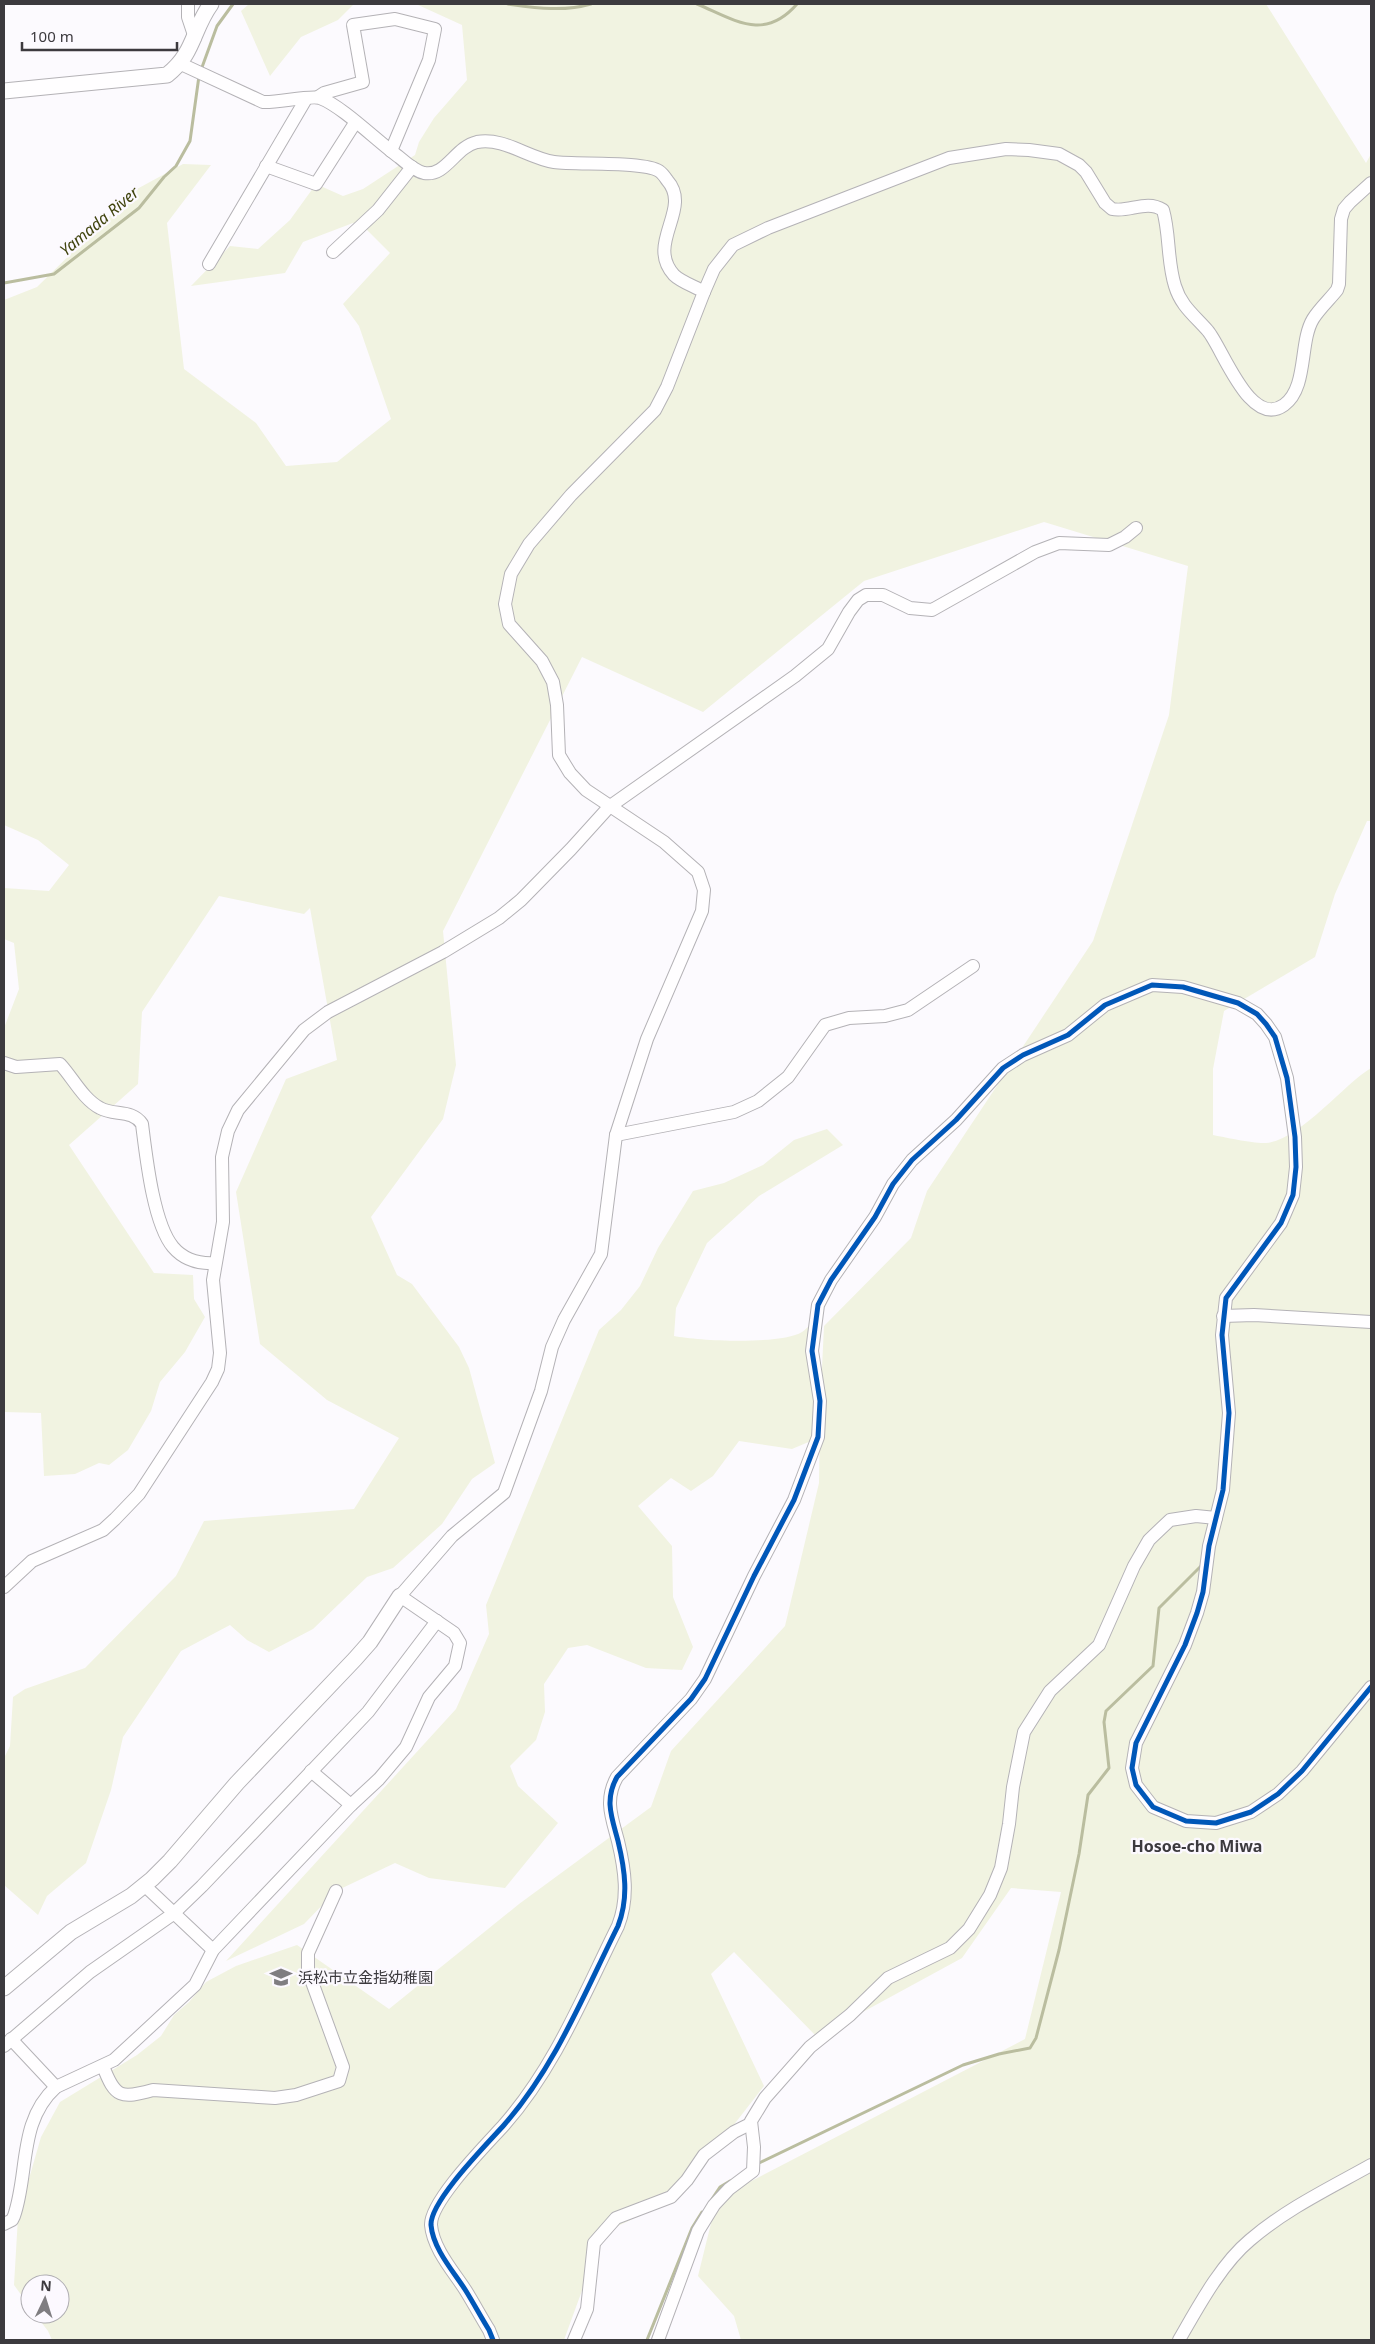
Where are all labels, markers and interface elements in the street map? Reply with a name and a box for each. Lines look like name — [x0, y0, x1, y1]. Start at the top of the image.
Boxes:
scale bar — [22, 20, 178, 52]
text: 100 m — [30, 26, 74, 46]
water label: Yamada River — [55, 181, 144, 261]
district label: Hosoe-cho Miwa — [1132, 1835, 1262, 1857]
school or university icon: 浜松市立金指幼稚園 — [268, 1964, 294, 1990]
place label: 浜松市立金指幼稚園 — [298, 1967, 433, 1987]
north arrow — [20, 2274, 70, 2324]
text: N — [40, 2276, 52, 2295]

